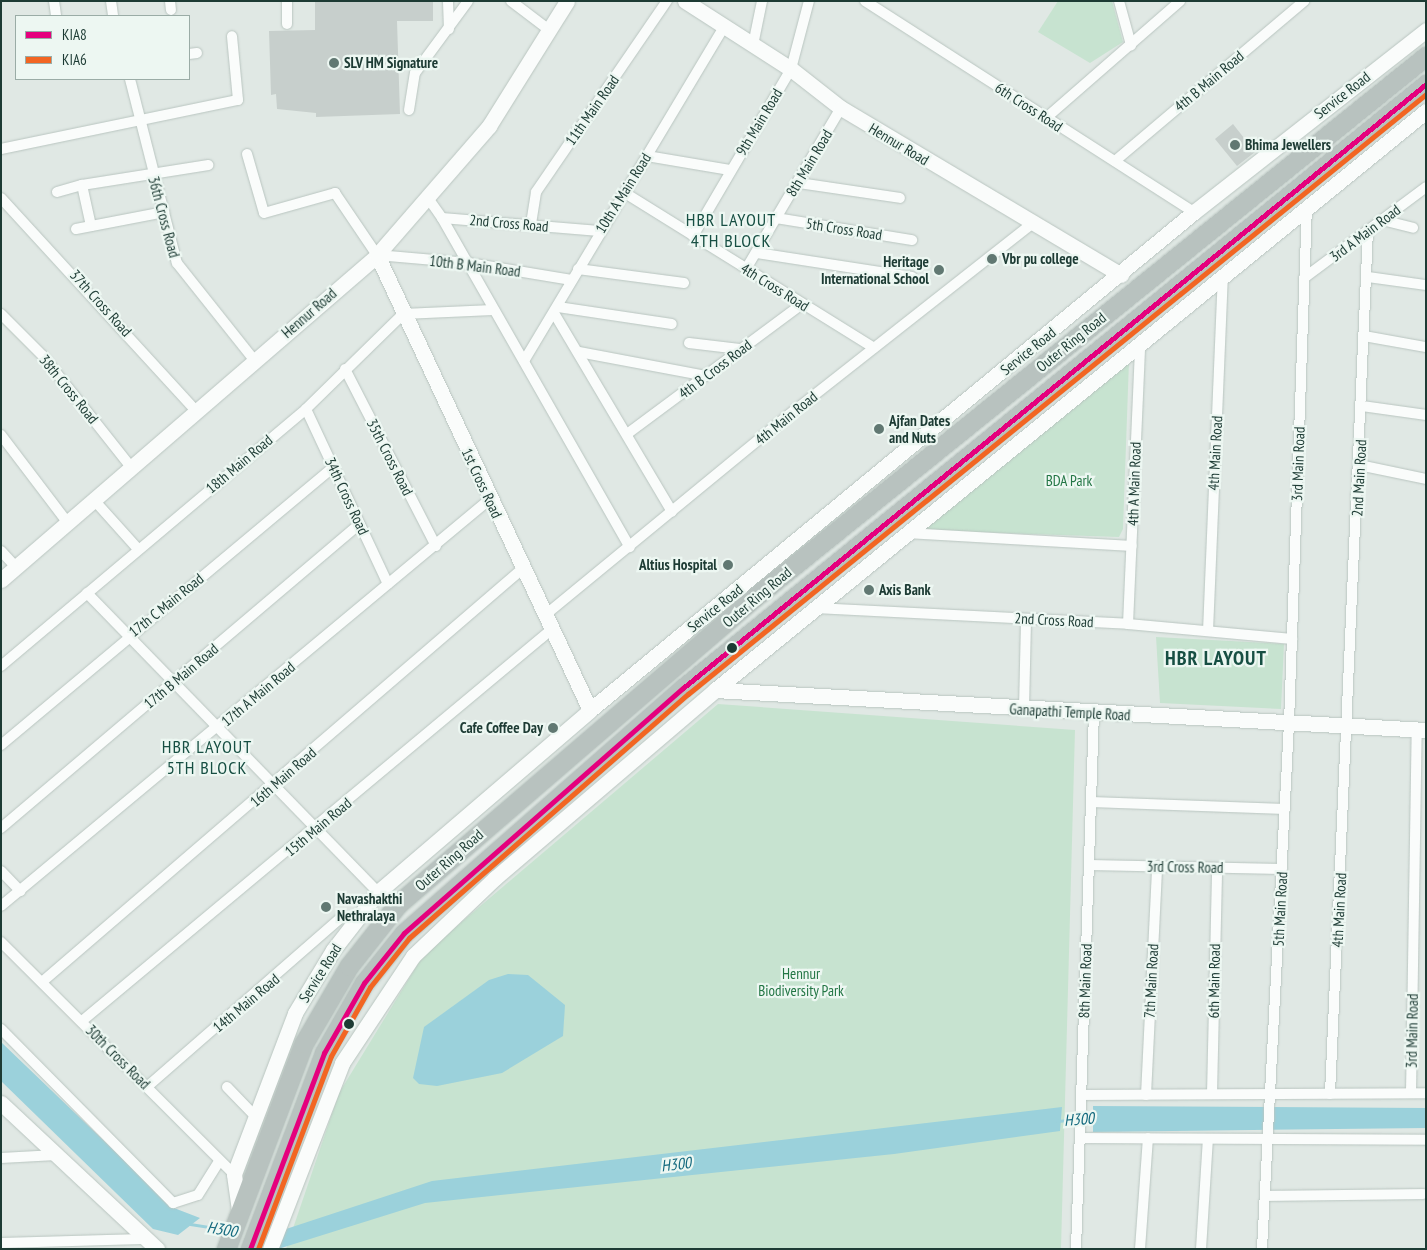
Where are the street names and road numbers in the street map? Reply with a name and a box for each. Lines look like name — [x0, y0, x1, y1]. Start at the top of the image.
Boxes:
street label: 4th B Main Road — [1171, 47, 1247, 115]
street label: Service Road — [1311, 68, 1373, 122]
street label: 11th Main Road — [561, 71, 623, 149]
street label: 6th Cross Road — [992, 79, 1066, 135]
street label: 9th Main Road — [732, 85, 786, 159]
street label: Hennur Road — [866, 119, 932, 169]
street label: 8th Main Road — [782, 126, 836, 200]
street label: 10th A Main Road — [591, 149, 655, 237]
street label: 36th Cross Road — [144, 174, 184, 260]
street label: 3rd A Main Road — [1326, 200, 1404, 266]
street label: 2nd Cross Road — [469, 211, 549, 235]
street label: 5th Cross Road — [805, 214, 883, 244]
street label: 10th B Main Road — [428, 251, 522, 281]
street label: 4th Cross Road — [738, 259, 812, 315]
street label: 37th Cross Road — [66, 266, 136, 340]
street label: Hennur Road — [278, 284, 340, 342]
street label: Outer Ring Road — [1032, 308, 1110, 376]
street label: Service Road — [997, 323, 1059, 379]
street label: 4th B Cross Road — [675, 336, 755, 402]
street label: 38th Cross Road — [36, 351, 102, 427]
street label: 4th Main Road — [751, 387, 821, 449]
street label: 4th Main Road — [1204, 415, 1226, 491]
street label: 35th Cross Road — [363, 416, 417, 498]
street label: 3rd Main Road — [1288, 426, 1308, 502]
street label: 18th Main Road — [202, 431, 276, 497]
street label: 2nd Main Road — [1348, 439, 1370, 517]
street label: 4th A Main Road — [1124, 441, 1144, 527]
street label: 1st Cross Road — [458, 445, 506, 521]
street label: 34th Cross Road — [321, 454, 373, 538]
street label: Outer Ring Road — [719, 563, 795, 631]
street label: 17th C Main Road — [125, 569, 207, 641]
street label: Service Road — [684, 580, 746, 636]
street label: 2nd Cross Road — [1014, 609, 1094, 631]
street label: 17th B Main Road — [140, 640, 222, 712]
street label: 17th A Main Road — [217, 658, 299, 730]
street label: Ganapathi Temple Road — [1009, 700, 1131, 724]
street label: 16th Main Road — [246, 743, 320, 811]
street label: 15th Main Road — [281, 794, 355, 860]
street label: Outer Ring Road — [411, 825, 487, 895]
street label: 3rd Cross Road — [1146, 857, 1224, 877]
street label: 5th Main Road — [1269, 871, 1291, 947]
street label: 4th Main Road — [1328, 872, 1350, 948]
street label: Service Road — [295, 940, 345, 1006]
street label: 8th Main Road — [1075, 943, 1095, 1019]
street label: 7th Main Road — [1140, 943, 1162, 1019]
street label: 6th Main Road — [1204, 943, 1224, 1019]
street label: 14th Main Road — [209, 970, 283, 1036]
street label: 3rd Main Road — [1402, 993, 1422, 1069]
street label: 30th Cross Road — [82, 1021, 154, 1093]

